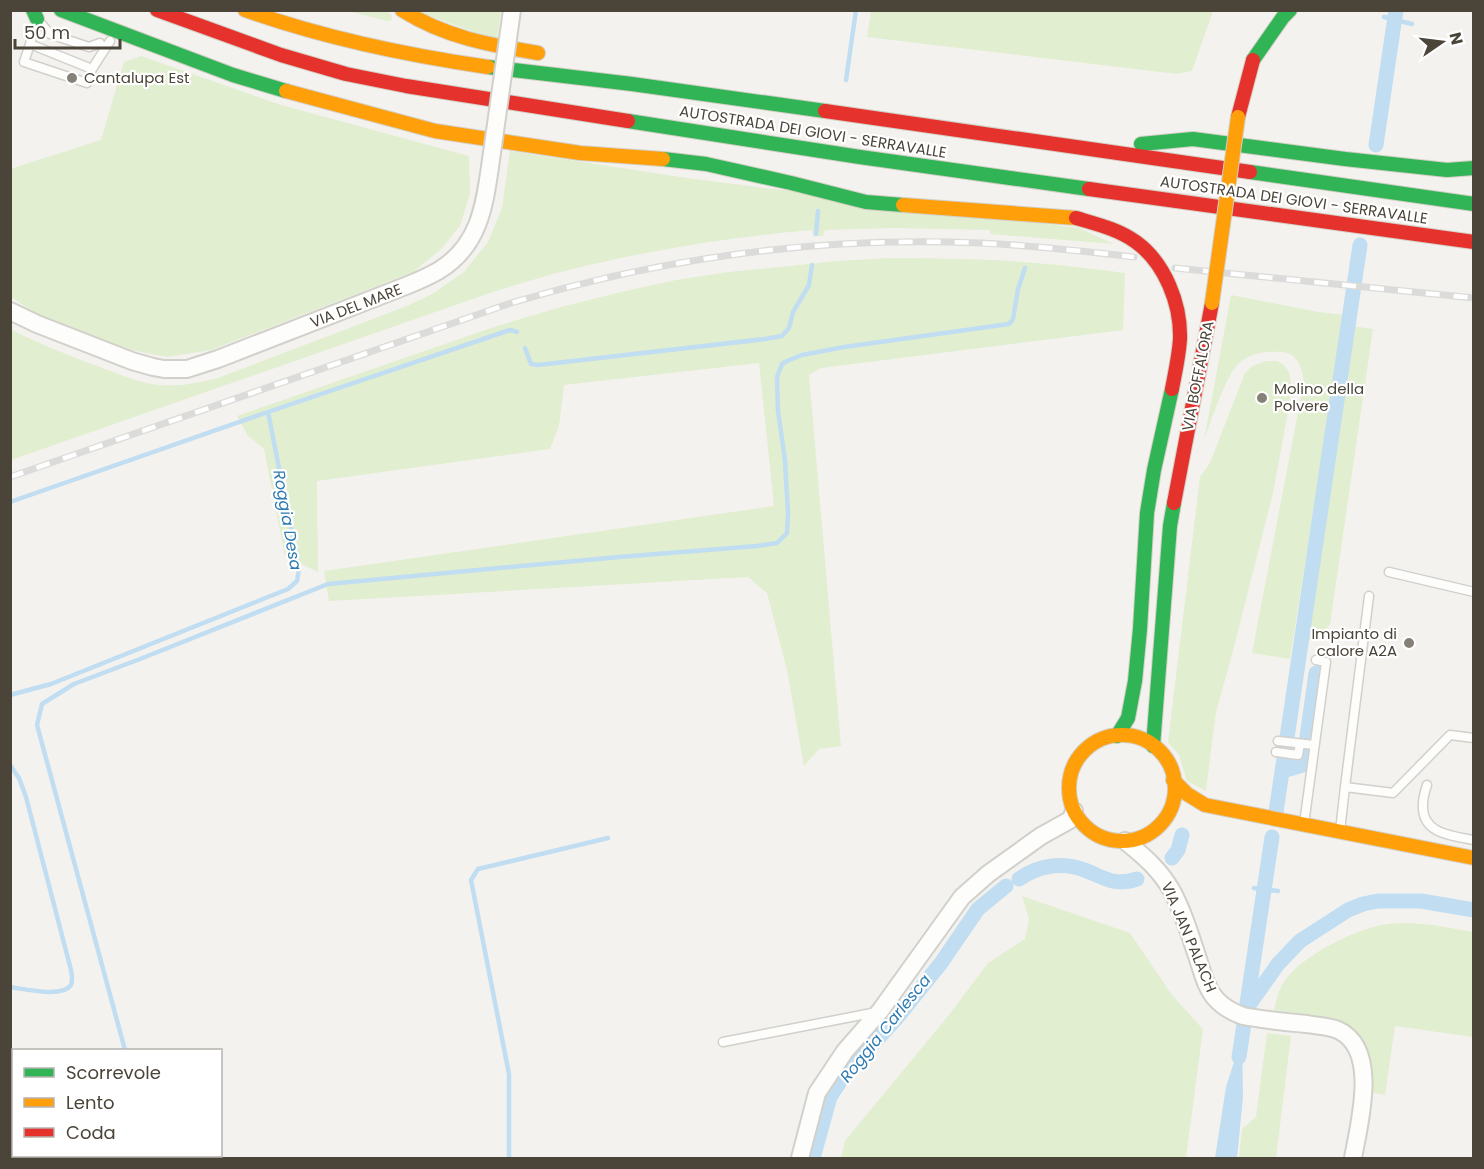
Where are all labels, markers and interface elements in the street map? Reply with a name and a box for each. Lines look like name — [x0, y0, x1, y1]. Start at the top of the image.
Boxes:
scale bar — [15, 12, 120, 50]
north arrow — [1412, 12, 1472, 72]
text: 50 m — [24, 20, 70, 45]
text: N — [1443, 30, 1469, 47]
place label: Cantalupa Est — [84, 67, 189, 88]
marker: Cantalupa Est — [65, 71, 79, 85]
street label: AUTOSTRADA DEI GIOVI - SERRAVALLE — [678, 100, 948, 163]
street label: AUTOSTRADA DEI GIOVI - SERRAVALLE — [1159, 170, 1429, 229]
street label: VIA DEL MARE — [307, 278, 405, 333]
street label: VIA BOFFALORA — [1177, 319, 1218, 433]
place label: Molino della Polvere — [1274, 378, 1364, 416]
marker: Molino della Polvere — [1255, 391, 1269, 405]
water label: Roggia Desa — [267, 468, 308, 572]
place label: Impianto di calore A2A — [1311, 623, 1397, 661]
marker: Impianto di calore A2A — [1402, 636, 1416, 650]
street label: VIA JAN PALACH — [1157, 878, 1222, 995]
water label: Roggia Carlesca — [835, 969, 936, 1087]
legend — [12, 1049, 222, 1157]
text: Scorrevole — [66, 1060, 161, 1085]
text: Lento — [66, 1090, 115, 1115]
text: Coda — [66, 1120, 116, 1145]

